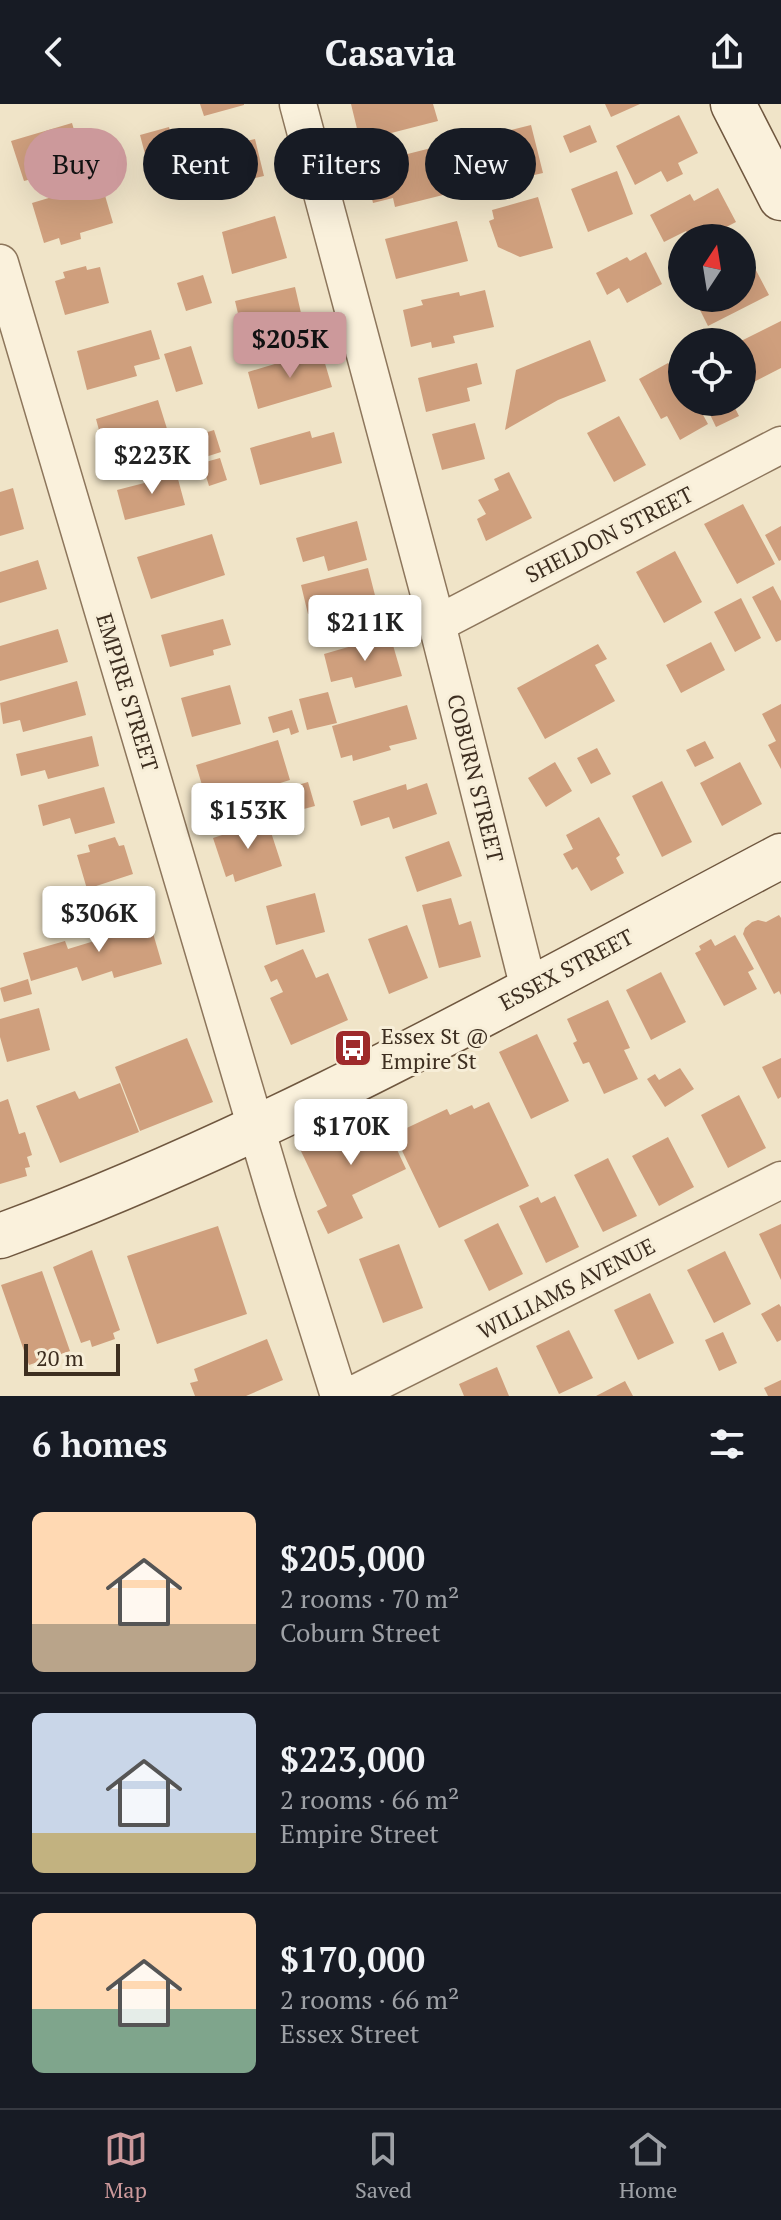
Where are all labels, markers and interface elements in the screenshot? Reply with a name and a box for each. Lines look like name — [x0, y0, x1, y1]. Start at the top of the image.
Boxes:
text: Casavia — [325, 29, 456, 76]
icon: back — [32, 30, 76, 74]
icon: share — [705, 30, 749, 74]
chip: Buy — [24, 128, 127, 200]
chip: Rent — [143, 128, 258, 200]
chip: Filters — [274, 128, 409, 200]
chip: New — [425, 128, 536, 200]
north arrow — [668, 224, 756, 312]
map controls — [668, 224, 756, 416]
pin: $205K — [234, 312, 346, 380]
text: $205K — [251, 321, 329, 355]
button: locate — [668, 328, 756, 416]
pin: $223K — [96, 428, 208, 496]
text: $223K — [113, 437, 191, 471]
street label: SHELDON STREET — [520, 479, 698, 589]
pin: $211K — [309, 595, 421, 663]
text: $211K — [326, 604, 404, 638]
street label: EMPIRE STREET — [90, 610, 166, 775]
street label: COBURN STREET — [441, 691, 511, 865]
pin: $153K — [192, 783, 304, 851]
text: $153K — [209, 792, 287, 826]
pin: $306K — [43, 886, 155, 954]
text: $306K — [60, 895, 138, 929]
street label: ESSEX STREET — [494, 921, 638, 1017]
place label: Essex St @ Empire St — [381, 1021, 489, 1075]
bus stop icon: Essex St @ Empire St — [332, 1027, 374, 1069]
pin: $170K — [295, 1099, 407, 1167]
text: $170K — [312, 1108, 390, 1142]
street label: WILLIAMS AVENUE — [472, 1231, 660, 1345]
scale bar — [24, 1340, 120, 1376]
text: 20 m — [36, 1343, 84, 1372]
text: 6 homes — [32, 1422, 167, 1467]
icon: filters — [705, 1422, 749, 1466]
text: $205,000 — [280, 1536, 425, 1581]
icon: home — [96, 1544, 192, 1640]
text: 2 rooms · 70 m² — [280, 1581, 459, 1615]
text: Coburn Street — [280, 1615, 441, 1649]
text: $223,000 — [280, 1737, 425, 1782]
icon: home — [96, 1745, 192, 1841]
text: 2 rooms · 66 m² — [280, 1782, 459, 1816]
text: Empire Street — [280, 1816, 439, 1850]
text: $170,000 — [280, 1937, 425, 1982]
icon: home — [96, 1945, 192, 2041]
text: 2 rooms · 66 m² — [280, 1982, 459, 2016]
text: Essex Street — [280, 2016, 419, 2050]
tab: Map — [104, 2127, 148, 2204]
tab: Saved — [355, 2127, 412, 2204]
tab: Home — [619, 2127, 677, 2204]

